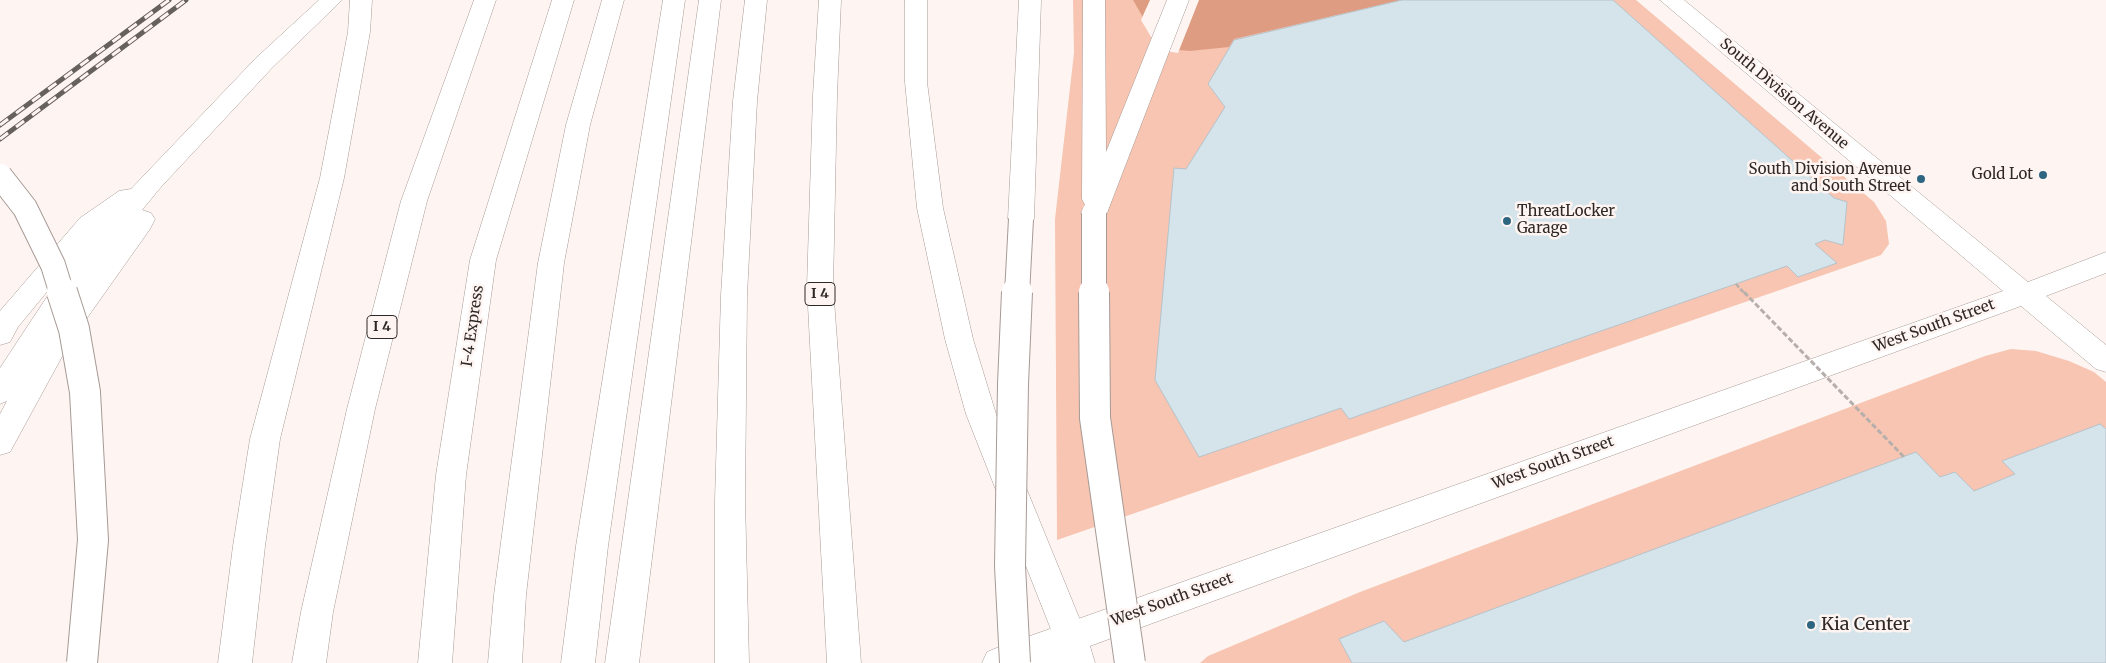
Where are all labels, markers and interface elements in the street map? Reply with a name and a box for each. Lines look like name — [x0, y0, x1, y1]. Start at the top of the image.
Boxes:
street label: South Division Avenue — [1716, 35, 1852, 153]
place label: South Division Avenue and South Street — [1749, 161, 1911, 196]
place label: Gold Lot — [1972, 166, 2033, 184]
marker: Gold Lot — [2037, 169, 2049, 181]
marker: South Division Avenue and South Street — [1915, 173, 1927, 185]
place label: ThreatLocker Garage — [1517, 203, 1615, 238]
marker: ThreatLocker Garage — [1501, 215, 1513, 227]
road number: I 4 — [805, 282, 835, 306]
street label: I-4 Express — [458, 284, 488, 368]
street label: West South Street — [1871, 296, 1997, 356]
road number: I 4 — [367, 316, 397, 338]
street label: West South Street — [1490, 433, 1616, 493]
street label: West South Street — [1109, 570, 1235, 630]
place label: Kia Center — [1821, 614, 1910, 636]
marker: Kia Center — [1805, 619, 1817, 631]

